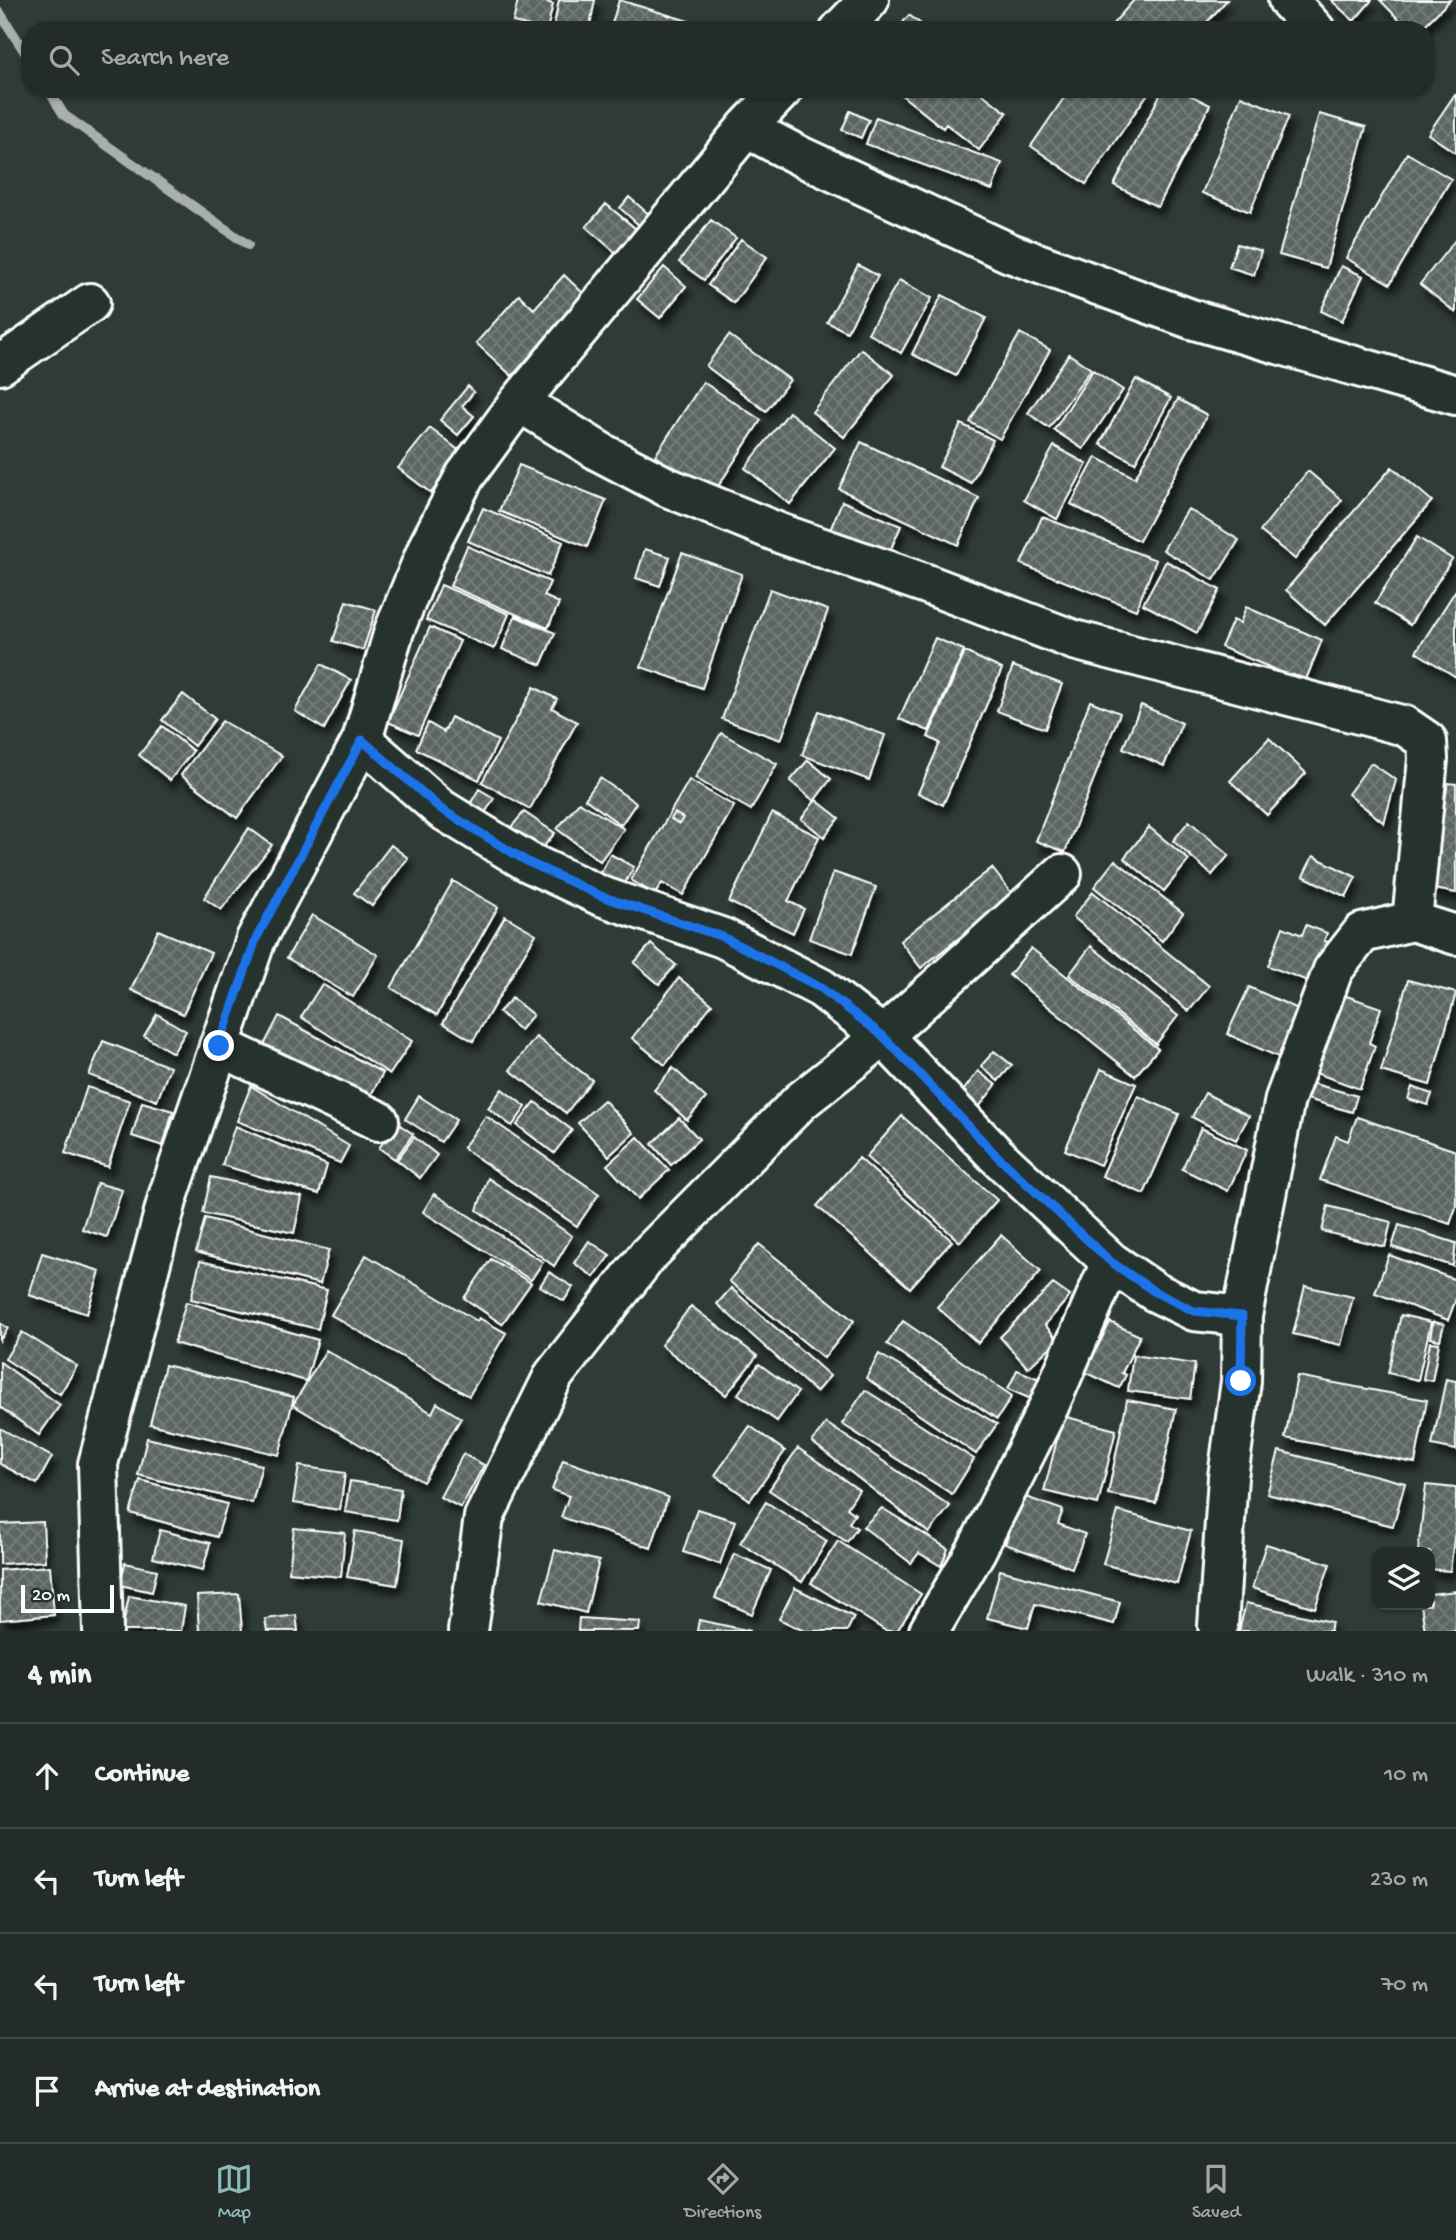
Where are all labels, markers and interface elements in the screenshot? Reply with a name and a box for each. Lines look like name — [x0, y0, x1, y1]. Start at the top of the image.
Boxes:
search box — [21, 21, 1435, 98]
icon: search — [45, 41, 83, 79]
text: Search here — [101, 44, 229, 75]
route end — [203, 1030, 234, 1061]
route start — [1225, 1365, 1256, 1396]
map controls — [1372, 1547, 1435, 1610]
button: layers — [1372, 1547, 1435, 1610]
scale bar — [21, 1582, 114, 1614]
text: 20 m — [32, 1585, 70, 1608]
text: 4 min — [28, 1659, 91, 1694]
text: Walk · 310 m — [1306, 1663, 1428, 1690]
icon: ahead — [28, 1757, 66, 1795]
text: Continue — [95, 1760, 189, 1791]
text: 10 m — [1384, 1762, 1428, 1789]
icon: left — [28, 1862, 66, 1900]
text: Turn left — [95, 1865, 183, 1896]
text: 230 m — [1370, 1867, 1428, 1894]
icon: left — [28, 1967, 66, 2005]
text: Turn left — [95, 1970, 183, 2001]
text: 70 m — [1381, 1972, 1428, 1999]
icon: arrive — [28, 2072, 66, 2110]
text: Arrive at destination — [95, 2075, 320, 2106]
tab: Map — [215, 2160, 253, 2225]
tab: Directions — [684, 2160, 761, 2225]
tab: Saved — [1192, 2160, 1241, 2225]

